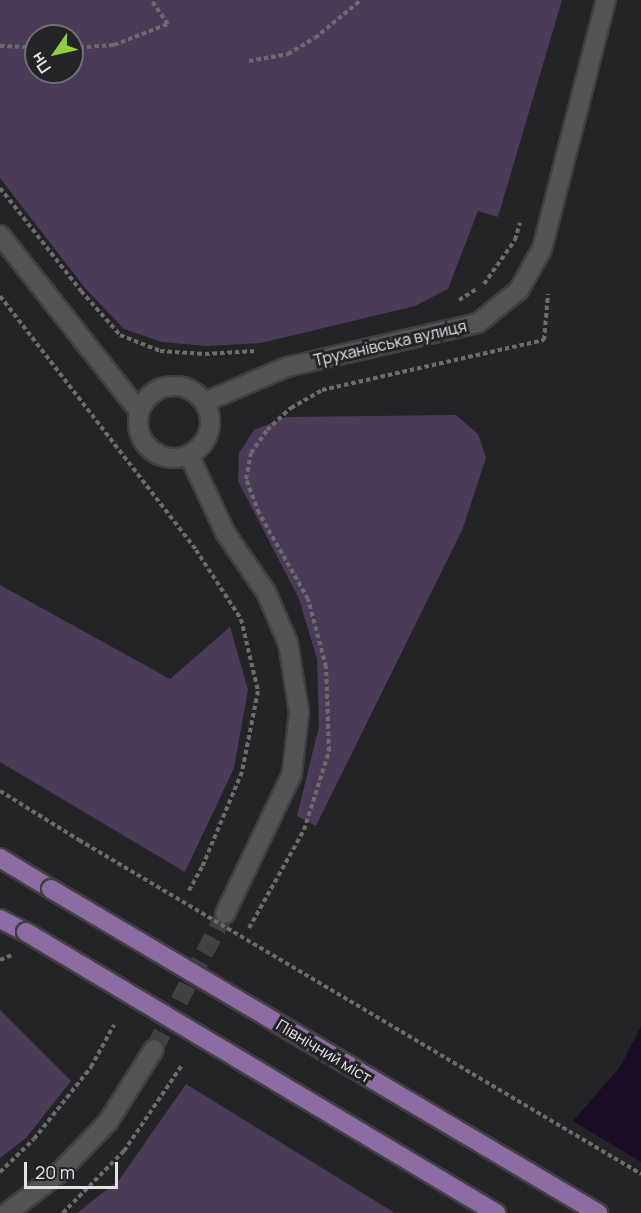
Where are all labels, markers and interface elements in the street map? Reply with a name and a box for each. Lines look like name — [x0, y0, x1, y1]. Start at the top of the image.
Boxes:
north arrow — [24, 24, 84, 84]
text: Пн — [26, 48, 56, 78]
street label: Труханівська вулиця — [312, 316, 468, 370]
street label: Північний міст — [273, 1015, 375, 1087]
scale bar — [27, 1150, 122, 1188]
text: 20 m — [35, 1160, 75, 1184]

